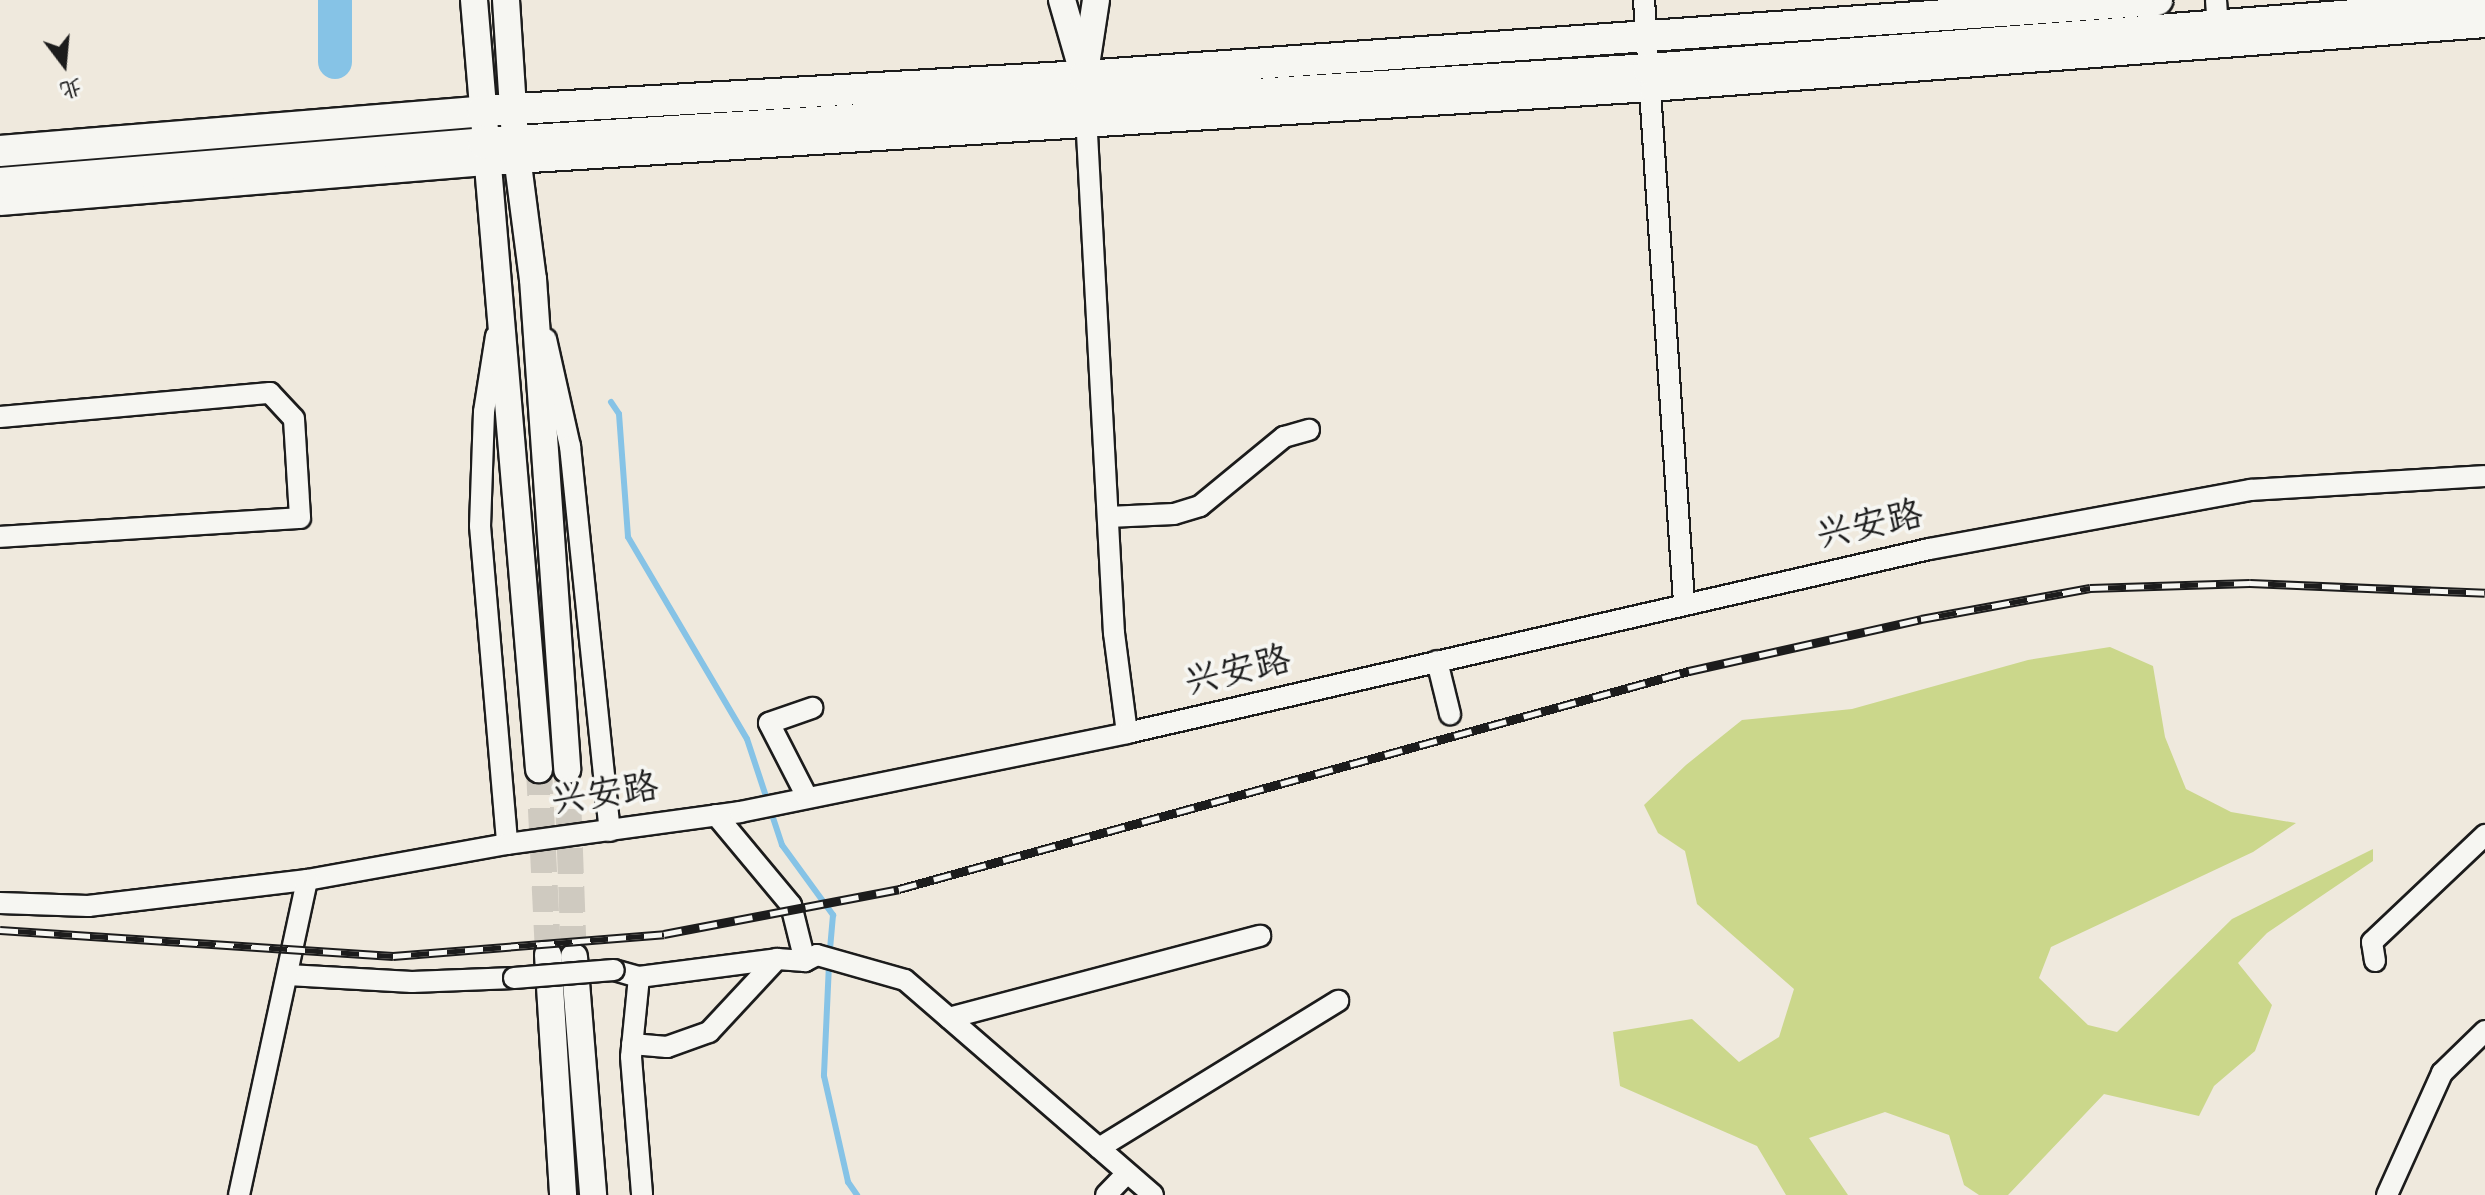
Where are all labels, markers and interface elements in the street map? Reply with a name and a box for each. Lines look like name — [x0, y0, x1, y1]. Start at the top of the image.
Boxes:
north arrow — [24, 24, 104, 104]
text: 北 — [56, 69, 86, 105]
street label: 兴安路 — [1813, 495, 1927, 559]
street label: 兴安路 — [1181, 640, 1295, 706]
street label: 兴安路 — [549, 767, 661, 825]

